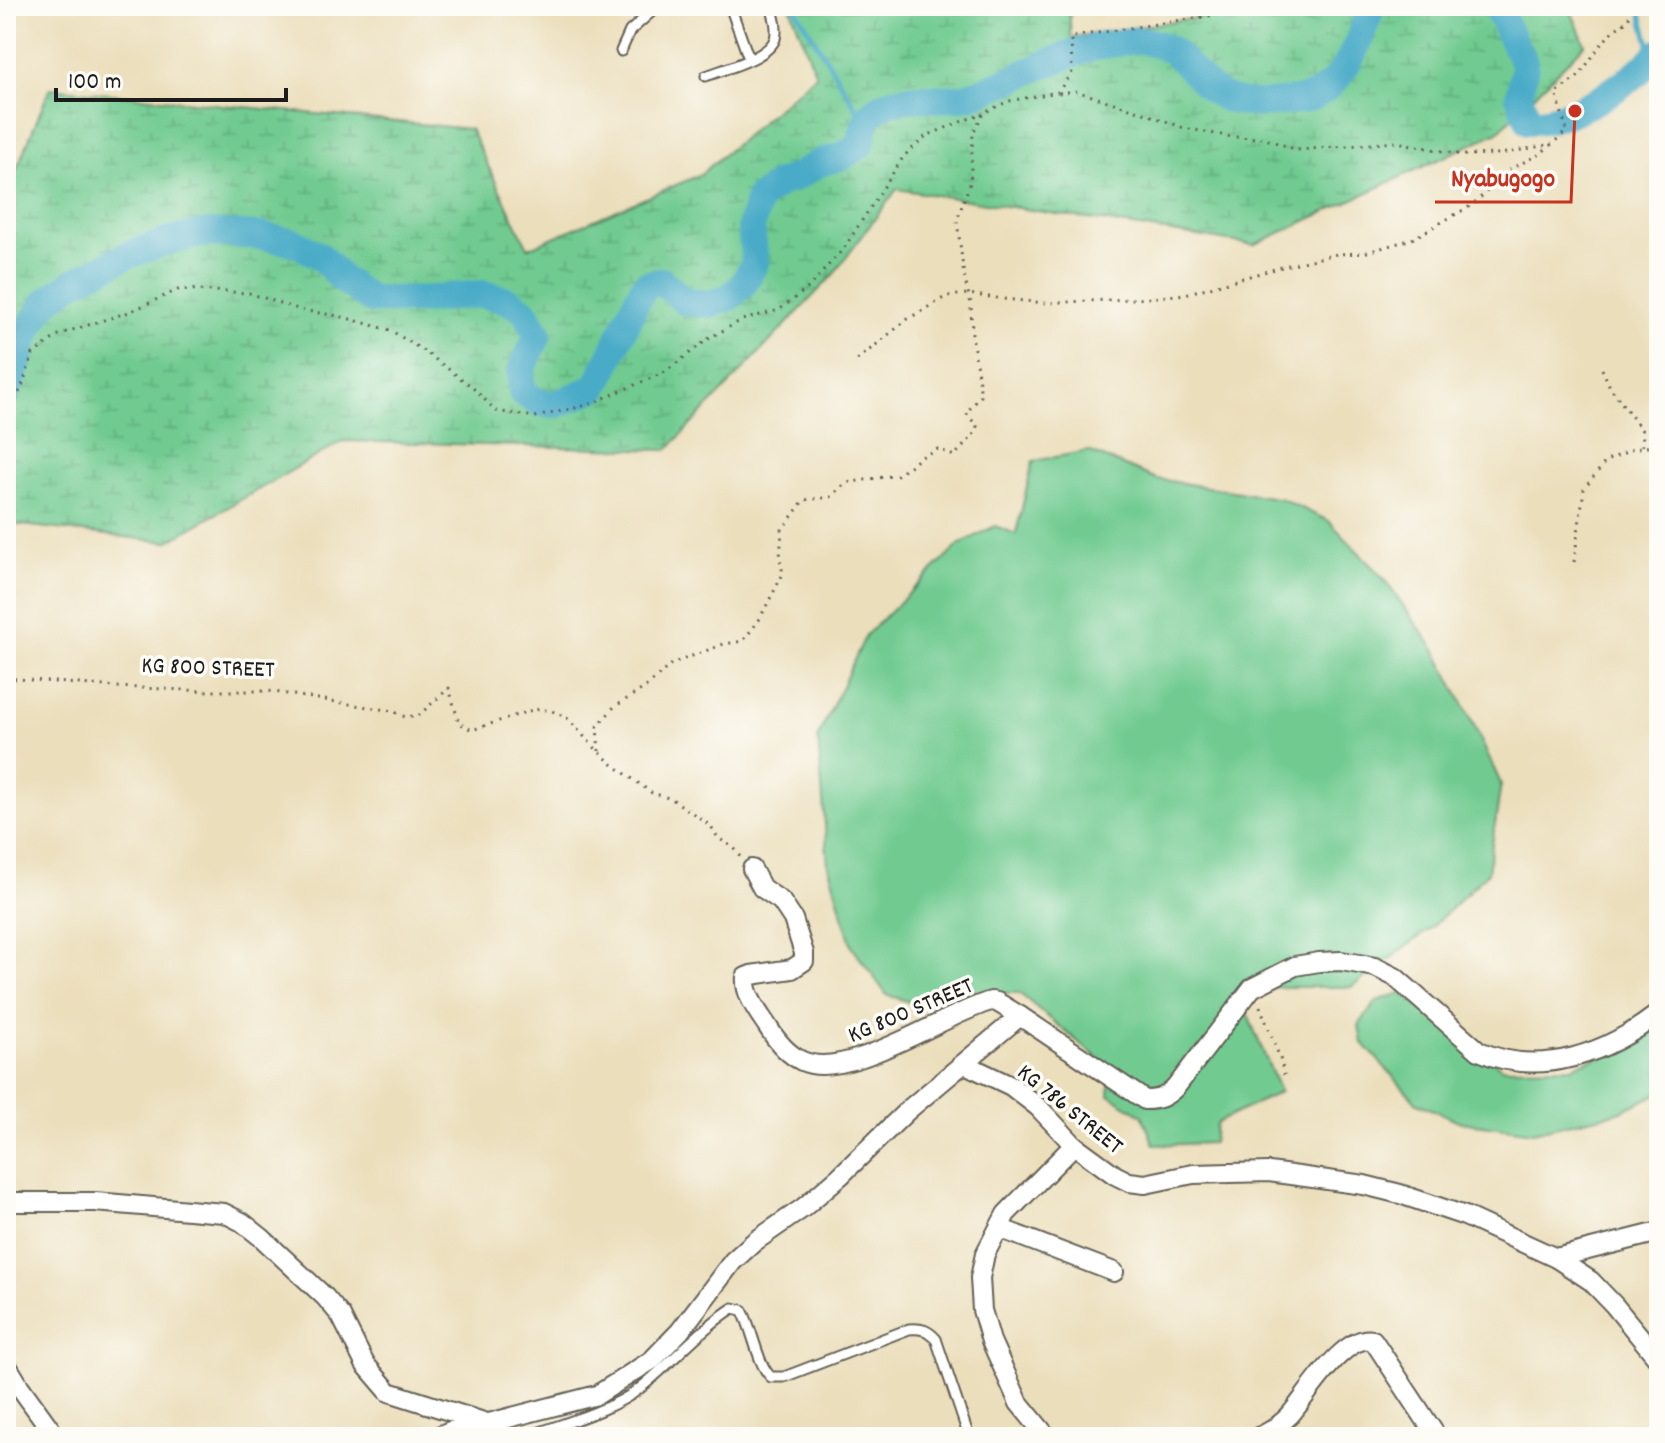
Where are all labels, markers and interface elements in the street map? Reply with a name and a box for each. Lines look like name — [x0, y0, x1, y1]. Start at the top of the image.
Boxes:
scale bar — [56, 52, 286, 102]
text: 100 m — [68, 66, 121, 100]
callout: Nyabugogo — [1435, 152, 1571, 202]
text: Nyabugogo — [1451, 162, 1555, 199]
street label: KG 800 STREET — [141, 650, 275, 688]
street label: KG 800 STREET — [843, 970, 980, 1053]
street label: KG 786 STREET — [1009, 1057, 1130, 1164]

